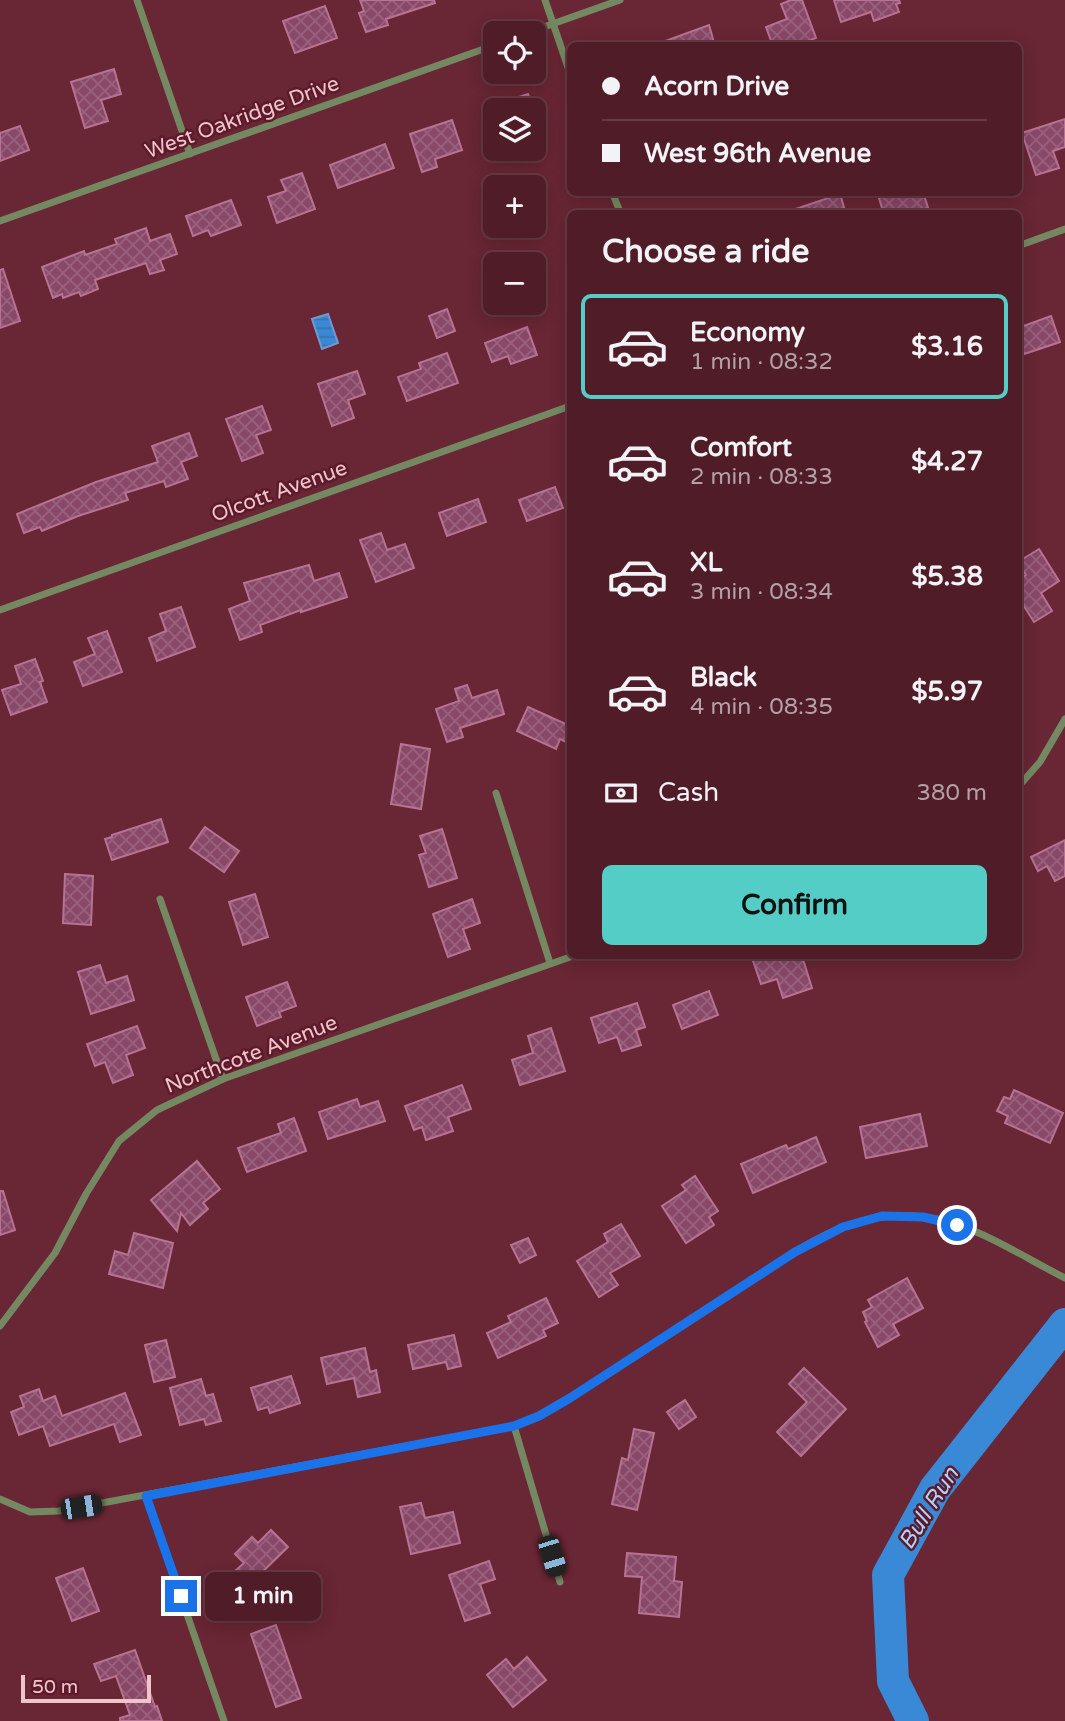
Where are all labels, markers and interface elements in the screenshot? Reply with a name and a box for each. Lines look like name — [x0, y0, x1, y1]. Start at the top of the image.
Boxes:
map controls — [483, 21, 546, 315]
button: locate — [483, 21, 546, 84]
street label: West Oakridge Drive — [142, 71, 343, 164]
text: Acorn Drive — [644, 71, 789, 102]
button: layers — [483, 98, 546, 161]
text: West 96th Avenue — [644, 138, 871, 169]
button: + — [483, 175, 546, 238]
text: Choose a ride — [602, 233, 809, 271]
button: − — [483, 252, 546, 315]
icon: car — [606, 315, 669, 378]
text: Economy — [690, 317, 805, 348]
text: $3.16 — [911, 331, 983, 362]
text: 1 min · 08:32 — [690, 348, 833, 376]
icon: car — [606, 430, 669, 493]
text: Comfort — [690, 432, 792, 463]
text: $4.27 — [911, 446, 983, 477]
street label: Olcott Avenue — [208, 455, 351, 528]
text: 2 min · 08:33 — [690, 463, 833, 491]
icon: car — [606, 545, 669, 608]
text: XL — [690, 547, 722, 578]
text: $5.38 — [911, 561, 983, 592]
text: 3 min · 08:34 — [690, 578, 833, 606]
icon: car — [606, 660, 669, 723]
text: Black — [690, 662, 757, 693]
text: $5.97 — [911, 676, 983, 707]
text: 4 min · 08:35 — [690, 693, 833, 721]
icon: cash — [602, 774, 640, 812]
text: Cash — [658, 777, 719, 808]
text: 380 m — [917, 779, 987, 807]
button: Confirm — [602, 865, 987, 945]
street label: Northcote Avenue — [162, 1010, 341, 1099]
route start — [941, 1209, 973, 1241]
water label: Bull Run — [893, 1461, 966, 1555]
car — [59, 1493, 104, 1521]
car — [536, 1533, 569, 1579]
callout: 1 min — [206, 1572, 321, 1620]
route end — [165, 1580, 197, 1612]
text: 1 min — [232, 1582, 294, 1610]
scale bar — [21, 1672, 150, 1704]
text: 50 m — [32, 1676, 78, 1698]

